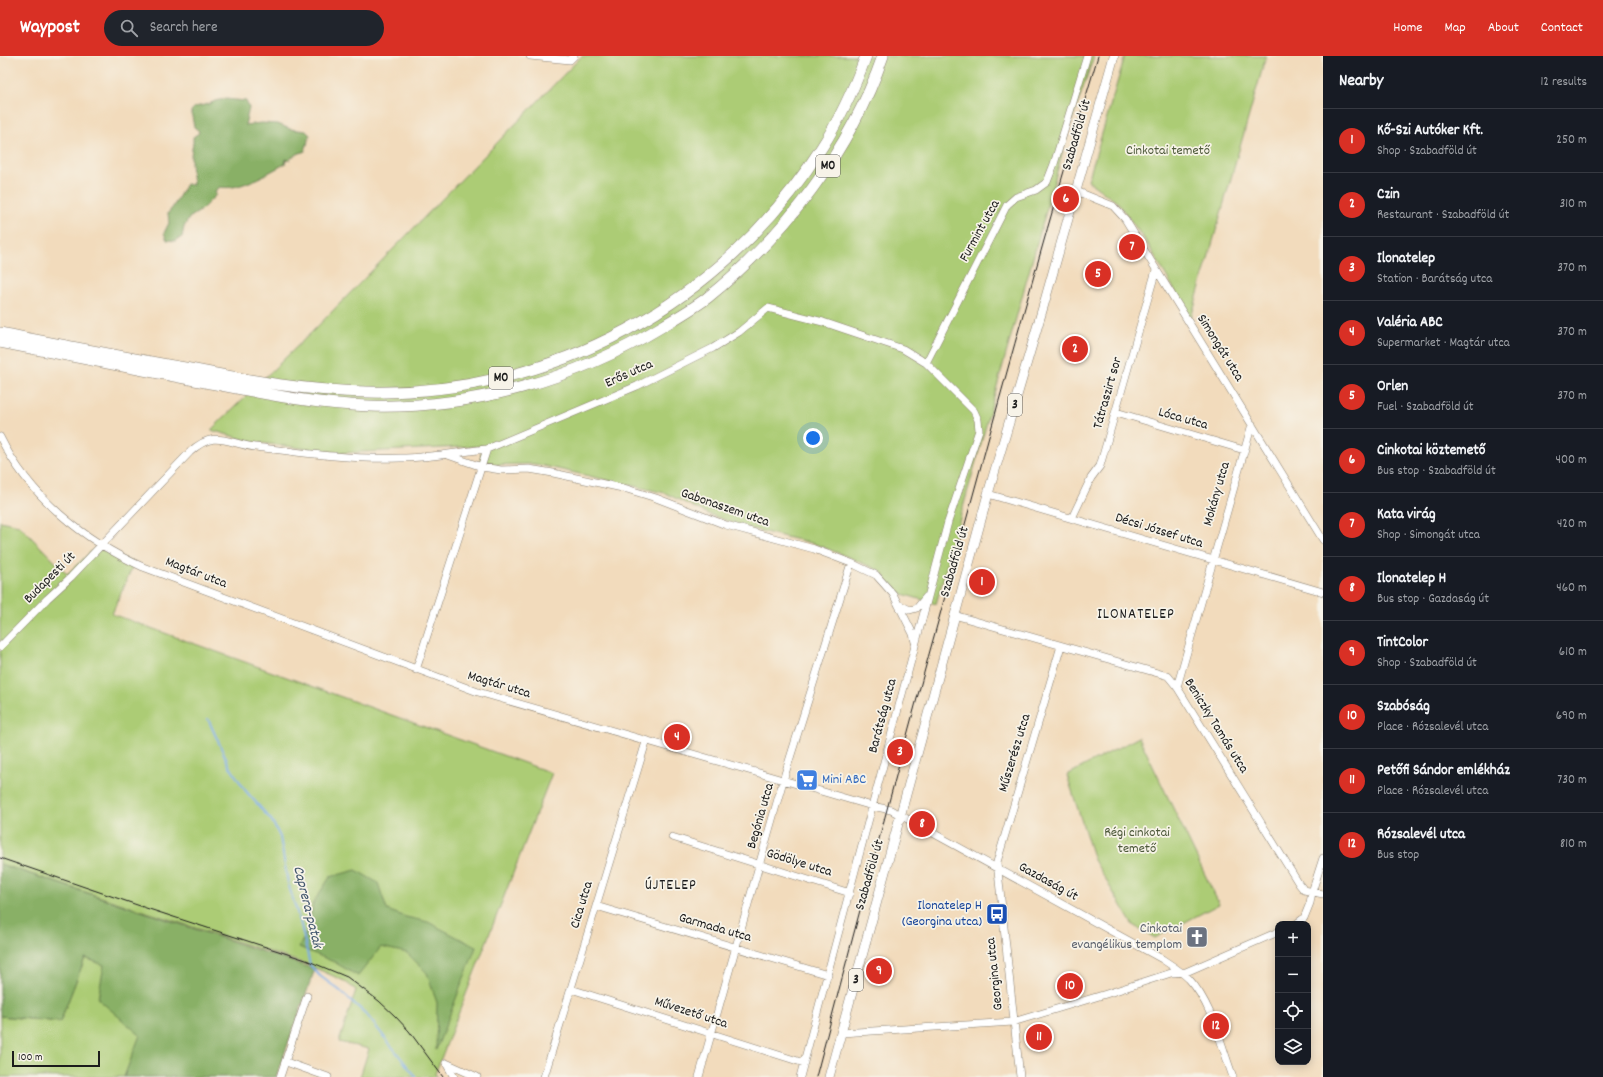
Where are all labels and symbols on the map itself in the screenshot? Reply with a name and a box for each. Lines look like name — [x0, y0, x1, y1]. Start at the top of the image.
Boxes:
street label: Szabadföld út — [1057, 97, 1097, 173]
park label: Cinkotai temető — [1126, 141, 1211, 161]
road number: M0 — [816, 155, 840, 177]
pin: 6 — [1053, 184, 1079, 214]
street label: Furmint utca — [955, 196, 1005, 266]
pin: 7 — [1119, 232, 1145, 262]
pin: 5 — [1085, 259, 1111, 289]
street label: Simongát utca — [1191, 311, 1249, 386]
pin: 2 — [1062, 334, 1088, 364]
street label: Erős utca — [602, 354, 656, 393]
street label: Tátraszirt sor — [1088, 354, 1128, 431]
road number: M0 — [489, 367, 513, 389]
road number: 3 — [1008, 394, 1022, 416]
street label: Lóca utca — [1156, 402, 1211, 436]
your location — [803, 428, 823, 448]
street label: Mokány utca — [1198, 459, 1236, 528]
street label: Gabonaszem utca — [678, 483, 772, 533]
street label: Décsi József utca — [1113, 508, 1206, 554]
street label: Szabadföld út — [935, 524, 975, 600]
street label: Budapesti út — [19, 547, 81, 609]
street label: Magtár utca — [162, 552, 230, 594]
pin: 1 — [969, 567, 995, 597]
district label: ILONATELEP — [1097, 604, 1175, 626]
street label: Magtár utca — [465, 666, 533, 704]
street label: Beniczky Tamás utca — [1179, 675, 1253, 778]
street label: Barátság utca — [863, 676, 903, 755]
street label: Műszerész utca — [994, 711, 1036, 794]
pin: 4 — [664, 722, 690, 752]
pin: 3 — [887, 737, 913, 767]
supermarket icon: Mini ABC — [794, 767, 820, 793]
place label: Mini ABC — [822, 770, 866, 790]
street label: Begónia utca — [742, 780, 780, 851]
pin: 8 — [909, 809, 935, 839]
park label: Régi cinkotai temető — [1104, 823, 1170, 859]
street label: Szabadföld út — [850, 837, 890, 913]
street label: Gödölye utca — [764, 844, 835, 883]
street label: Gazdaság út — [1015, 857, 1081, 907]
water label: Caprera-patak — [286, 864, 328, 952]
district label: ÚJTELEP — [645, 875, 697, 897]
street label: Cica utca — [565, 879, 599, 931]
place label: Ilonatelep H (Georgina utca) — [902, 896, 982, 932]
bus stop icon: Ilonatelep H (Georgina utca) — [984, 901, 1010, 927]
street label: Garmada utca — [676, 908, 754, 948]
place label: Cinkotai evangélikus templom — [1071, 919, 1182, 955]
church icon: Cinkotai evangélikus templom — [1184, 924, 1210, 950]
street label: Georgina utca — [981, 936, 1009, 1011]
pin: 9 — [866, 956, 892, 986]
road number: 3 — [849, 969, 863, 991]
pin: 10 — [1057, 971, 1083, 1001]
street label: Művezető utca — [652, 992, 731, 1034]
pin: 12 — [1203, 1011, 1229, 1041]
pin: 11 — [1026, 1022, 1052, 1052]
scale bar — [12, 1049, 100, 1068]

